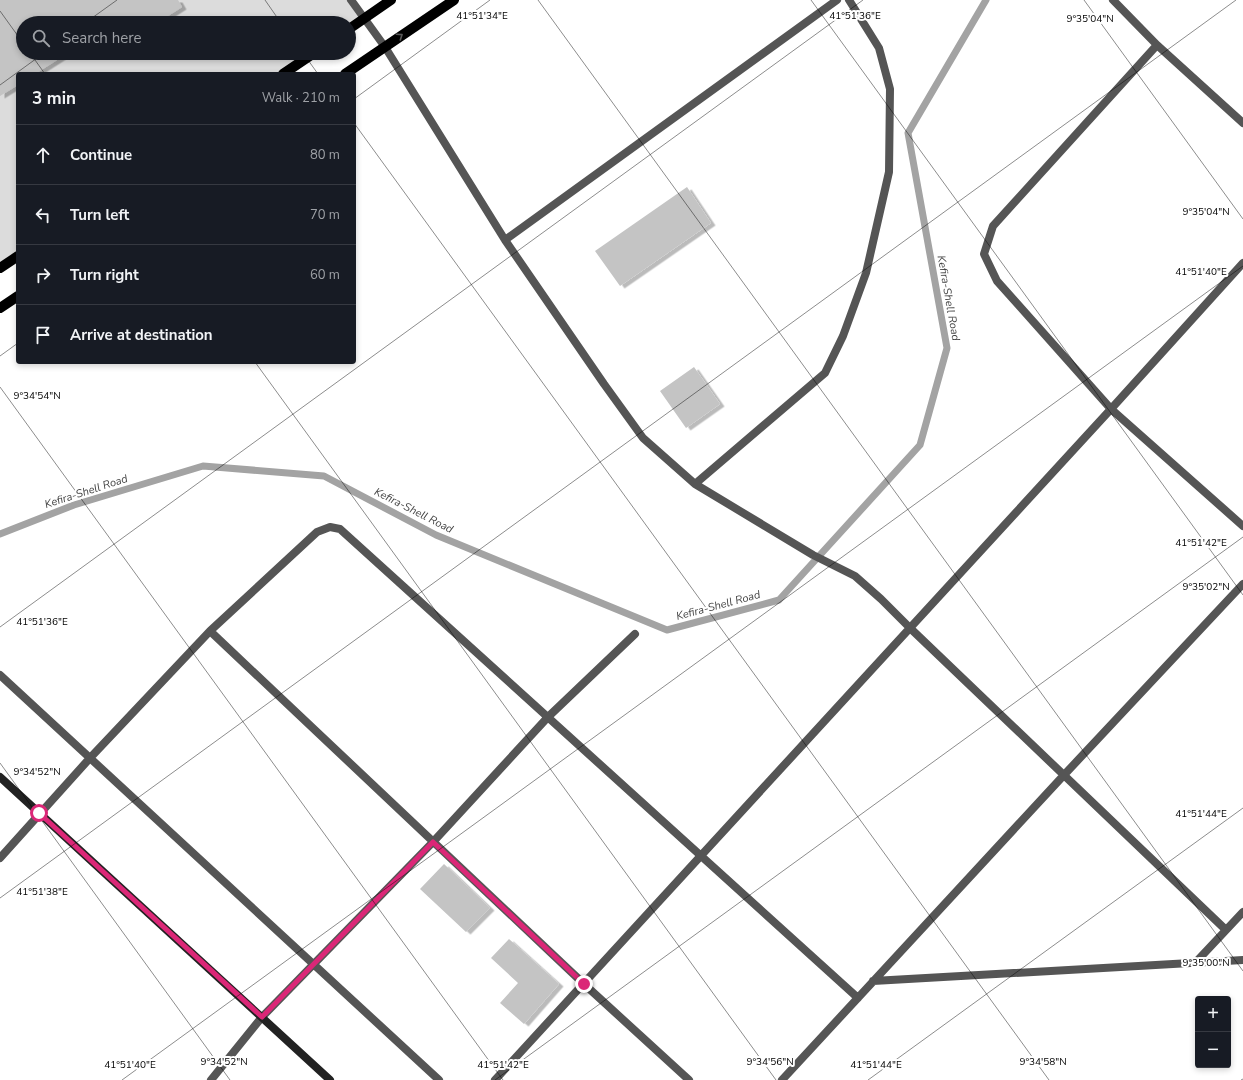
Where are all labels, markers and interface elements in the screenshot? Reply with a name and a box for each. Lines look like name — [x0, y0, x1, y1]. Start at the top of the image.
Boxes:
text: 41°51'34"E — [456, 9, 508, 23]
text: 41°51'36"E — [829, 9, 881, 23]
text: 9°35'04"N — [1066, 12, 1114, 26]
search box — [16, 16, 356, 60]
icon: search — [30, 27, 52, 49]
text: Search here — [62, 28, 142, 48]
one-way arrow — [396, 33, 403, 41]
text: 3 min — [32, 87, 76, 110]
text: Walk · 210 m — [262, 89, 340, 107]
icon: ahead — [32, 144, 54, 166]
text: Continue — [70, 145, 132, 165]
text: 80 m — [310, 146, 340, 164]
icon: left — [32, 204, 54, 226]
text: Turn left — [70, 205, 129, 225]
text: 9°35'04"N — [1182, 205, 1230, 219]
text: 70 m — [310, 206, 340, 224]
water label: Kefira-Shell Road — [934, 254, 964, 343]
icon: right — [32, 264, 54, 286]
text: Turn right — [70, 265, 139, 285]
text: 41°51'40"E — [1175, 265, 1227, 279]
text: 60 m — [310, 266, 340, 284]
icon: arrive — [32, 324, 54, 346]
text: Arrive at destination — [70, 325, 213, 345]
text: 9°34'54"N — [13, 389, 61, 403]
water label: Kefira-Shell Road — [43, 471, 130, 512]
water label: Kefira-Shell Road — [372, 484, 456, 537]
text: 41°51'42"E — [1175, 536, 1227, 550]
text: 9°35'02"N — [1182, 580, 1230, 594]
water label: Kefira-Shell Road — [674, 587, 762, 624]
text: 41°51'36"E — [16, 615, 68, 629]
text: 9°34'52"N — [13, 765, 61, 779]
route start — [30, 804, 48, 822]
text: 41°51'44"E — [1175, 807, 1227, 821]
text: 41°51'38"E — [16, 885, 68, 899]
text: 9°35'00"N — [1182, 956, 1230, 970]
route end — [575, 975, 593, 993]
map controls — [1195, 996, 1231, 1068]
button: + — [1195, 996, 1231, 1032]
button: − — [1195, 1032, 1231, 1068]
text: 9°34'52"N — [200, 1055, 248, 1069]
text: 9°34'56"N — [746, 1055, 794, 1069]
text: 9°34'58"N — [1019, 1055, 1067, 1069]
text: 41°51'40"E — [104, 1058, 156, 1072]
text: 41°51'42"E — [477, 1058, 529, 1072]
text: 41°51'44"E — [850, 1058, 902, 1072]

